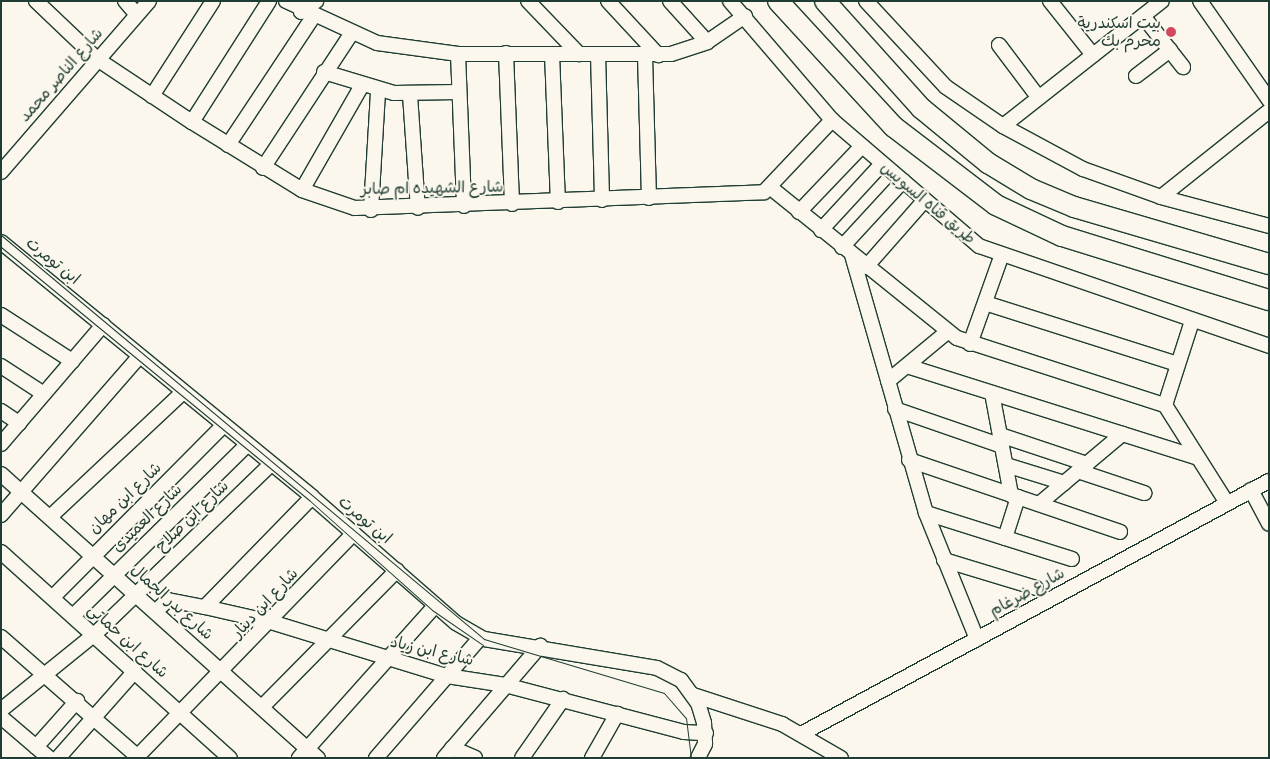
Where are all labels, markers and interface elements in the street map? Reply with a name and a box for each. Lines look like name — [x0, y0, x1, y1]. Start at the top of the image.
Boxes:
place label: بيت اسكندرية محرم بك — [1077, 13, 1161, 51]
street label: شارع الناصر محمد — [15, 24, 107, 126]
marker: بيت اسكندرية محرم بك — [1165, 26, 1177, 38]
street label: طريق قناه السويس — [877, 158, 979, 248]
street label: شارع الشهيده ام صابر — [361, 177, 503, 199]
street label: ابن تومرت — [22, 233, 84, 289]
street label: شارع ابن مهان — [84, 458, 166, 538]
street label: شارع ابن صلاح — [151, 476, 233, 556]
street label: شارع العميدى — [108, 480, 186, 556]
street label: ابن تومرت — [334, 492, 396, 548]
street label: شارع بدر الجمال — [127, 560, 217, 644]
street label: شارع ضرغام — [986, 563, 1068, 621]
street label: شارع ابن دينار — [228, 564, 302, 642]
street label: شارع ابن حماتى — [84, 600, 172, 682]
street label: شارع ابن زياد — [388, 632, 476, 670]

